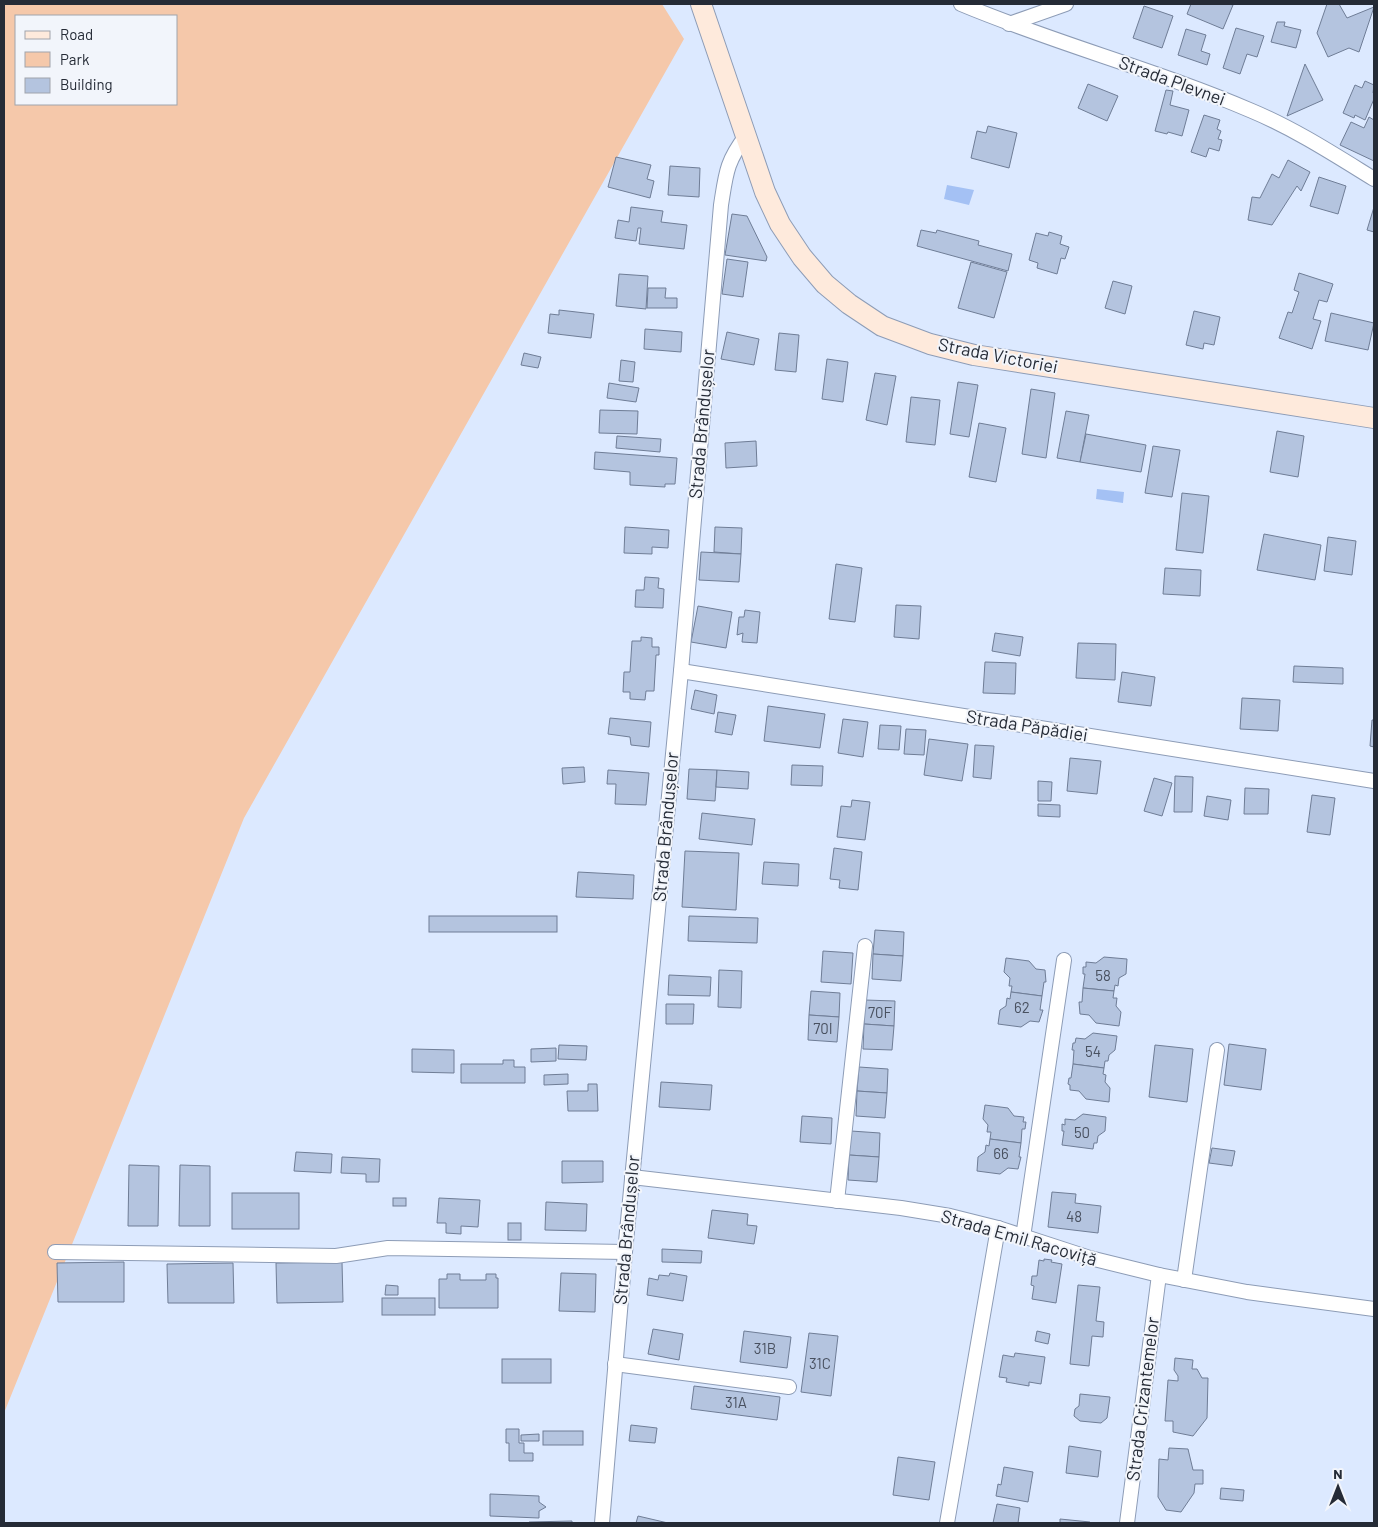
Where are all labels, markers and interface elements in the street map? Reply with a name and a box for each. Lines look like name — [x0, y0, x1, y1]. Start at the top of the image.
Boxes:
legend — [15, 15, 178, 105]
text: Road — [60, 25, 93, 43]
text: Park — [60, 50, 90, 68]
street label: Strada Plevnei — [1116, 51, 1229, 110]
text: Building — [60, 75, 113, 93]
street label: Strada Victoriei — [937, 333, 1060, 377]
street label: Strada Brândușelor — [683, 348, 719, 500]
street label: Strada Păpădiei — [965, 705, 1090, 745]
street label: Strada Brândușelor — [647, 751, 683, 903]
house number: 58 — [1095, 966, 1111, 984]
house number: 62 — [1014, 998, 1030, 1016]
house number: 70F — [868, 1003, 893, 1021]
house number: 70I — [813, 1019, 833, 1037]
house number: 54 — [1085, 1042, 1101, 1060]
house number: 50 — [1074, 1123, 1090, 1141]
house number: 66 — [993, 1144, 1009, 1162]
street label: Strada Brândușelor — [608, 1154, 644, 1306]
street label: Strada Emil Racoviță — [939, 1204, 1100, 1270]
house number: 48 — [1066, 1207, 1082, 1225]
street label: Strada Crizantemelor — [1121, 1315, 1163, 1482]
house number: 31B — [754, 1339, 776, 1357]
house number: 31C — [809, 1354, 831, 1372]
house number: 31A — [725, 1393, 747, 1411]
north arrow — [1313, 1462, 1363, 1512]
text: N — [1333, 1465, 1343, 1482]

